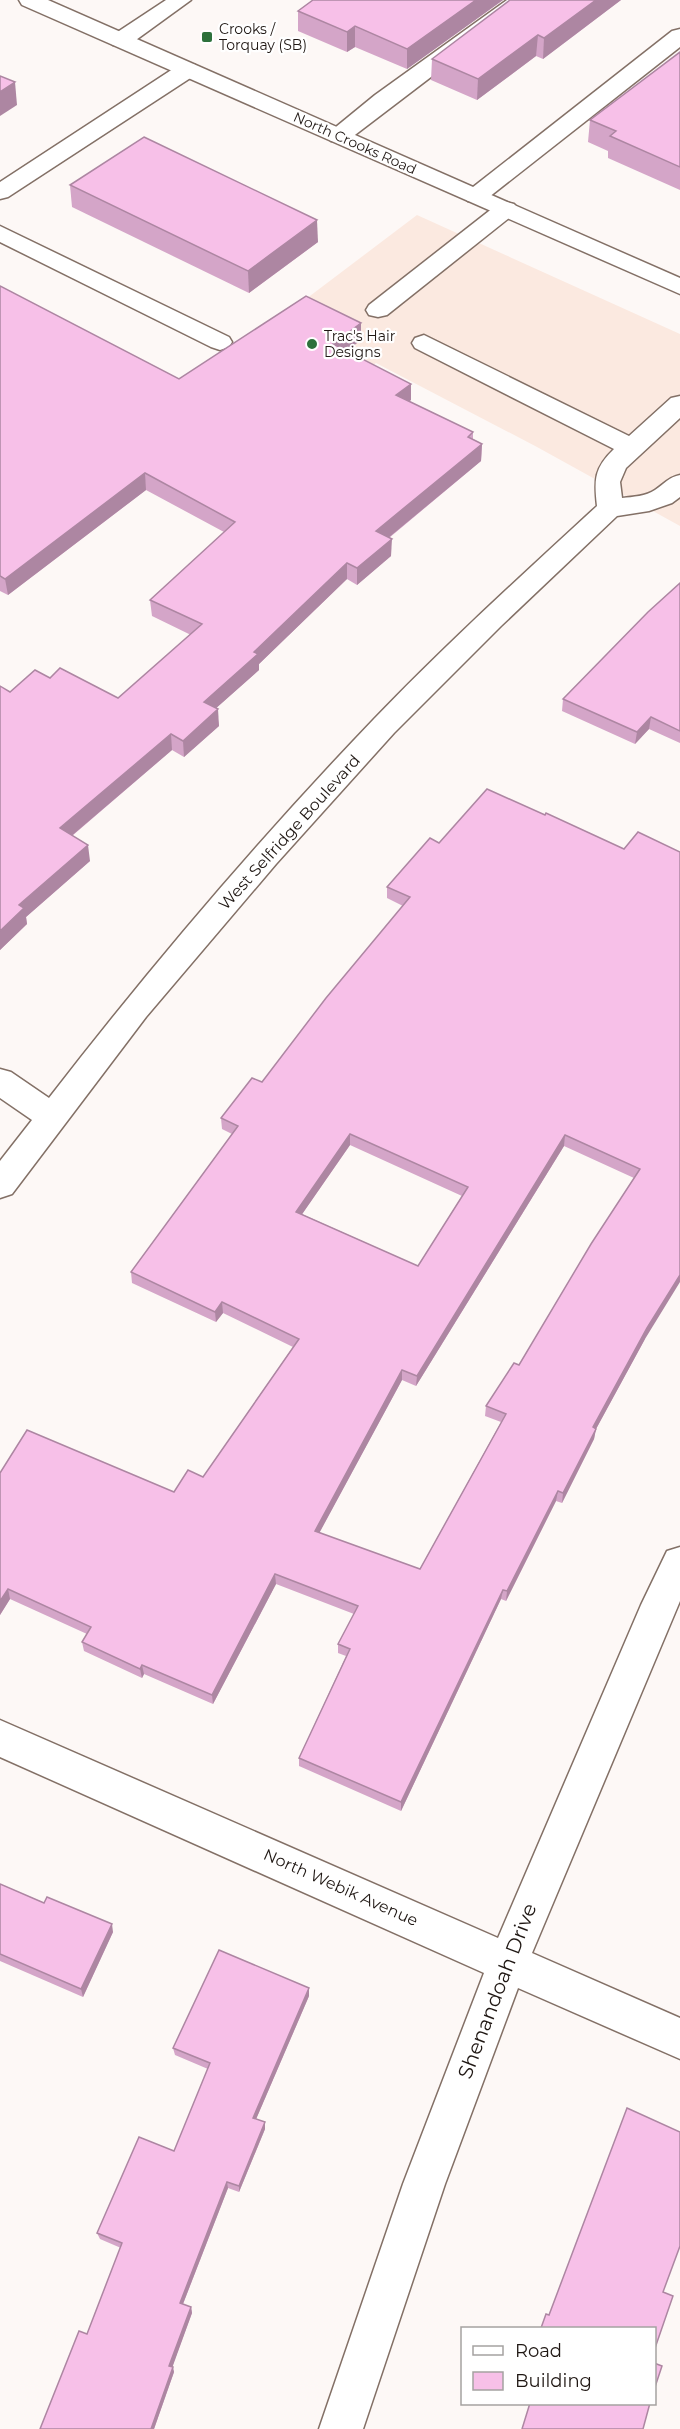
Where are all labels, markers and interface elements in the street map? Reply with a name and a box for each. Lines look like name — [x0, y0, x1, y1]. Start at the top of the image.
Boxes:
place label: Crooks / Torquay (SB) — [219, 20, 307, 54]
marker: Crooks / Torquay (SB) — [200, 30, 214, 44]
street label: North Crooks Road — [291, 108, 419, 178]
place label: Trac's Hair Designs — [324, 327, 396, 361]
marker: Trac's Hair Designs — [305, 337, 319, 351]
street label: West Selfridge Boulevard — [215, 751, 364, 914]
street label: North Webik Avenue — [261, 1845, 421, 1930]
street label: Shenandoah Drive — [453, 1900, 541, 2082]
legend — [461, 2327, 656, 2405]
text: Road — [515, 2340, 562, 2362]
text: Building — [515, 2370, 592, 2392]

